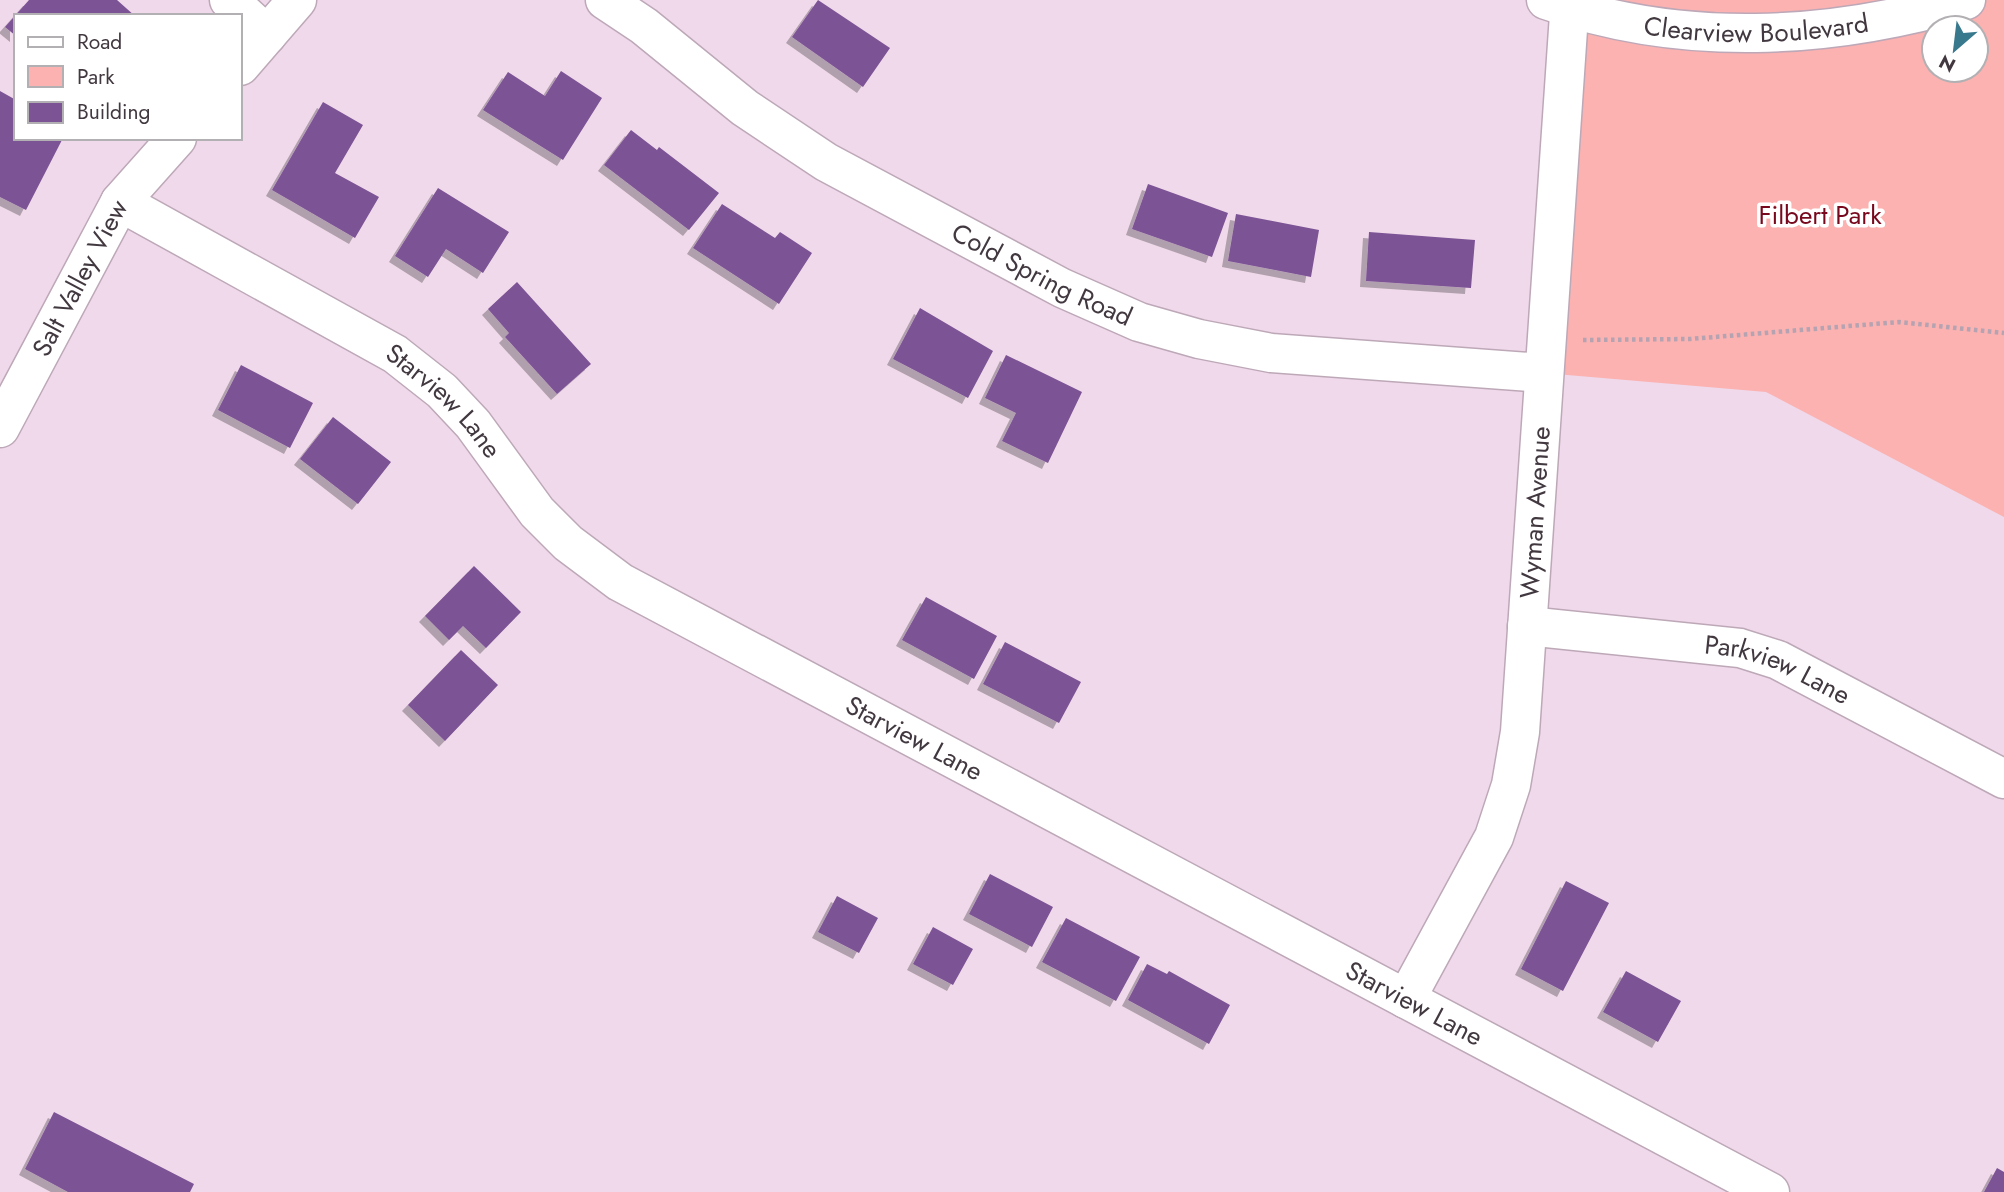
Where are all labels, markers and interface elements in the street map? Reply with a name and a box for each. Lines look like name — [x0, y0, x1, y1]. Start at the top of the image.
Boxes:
street label: Clearview Boulevard — [1641, 4, 1871, 52]
legend — [14, 14, 242, 140]
north arrow — [1920, 14, 1990, 84]
text: Road — [77, 27, 122, 57]
text: N — [1934, 48, 1960, 79]
text: Park — [77, 62, 115, 92]
text: Building — [77, 97, 150, 127]
street label: Salt Valley View — [22, 192, 137, 363]
park label: Filbert Park — [1758, 196, 1882, 234]
street label: Cold Spring Road — [945, 213, 1138, 336]
street label: Starview Lane — [379, 334, 511, 466]
street label: Wyman Avenue — [1510, 425, 1560, 600]
street label: Parkview Lane — [1703, 625, 1857, 714]
street label: Starview Lane — [839, 686, 990, 790]
street label: Starview Lane — [1339, 951, 1490, 1055]

